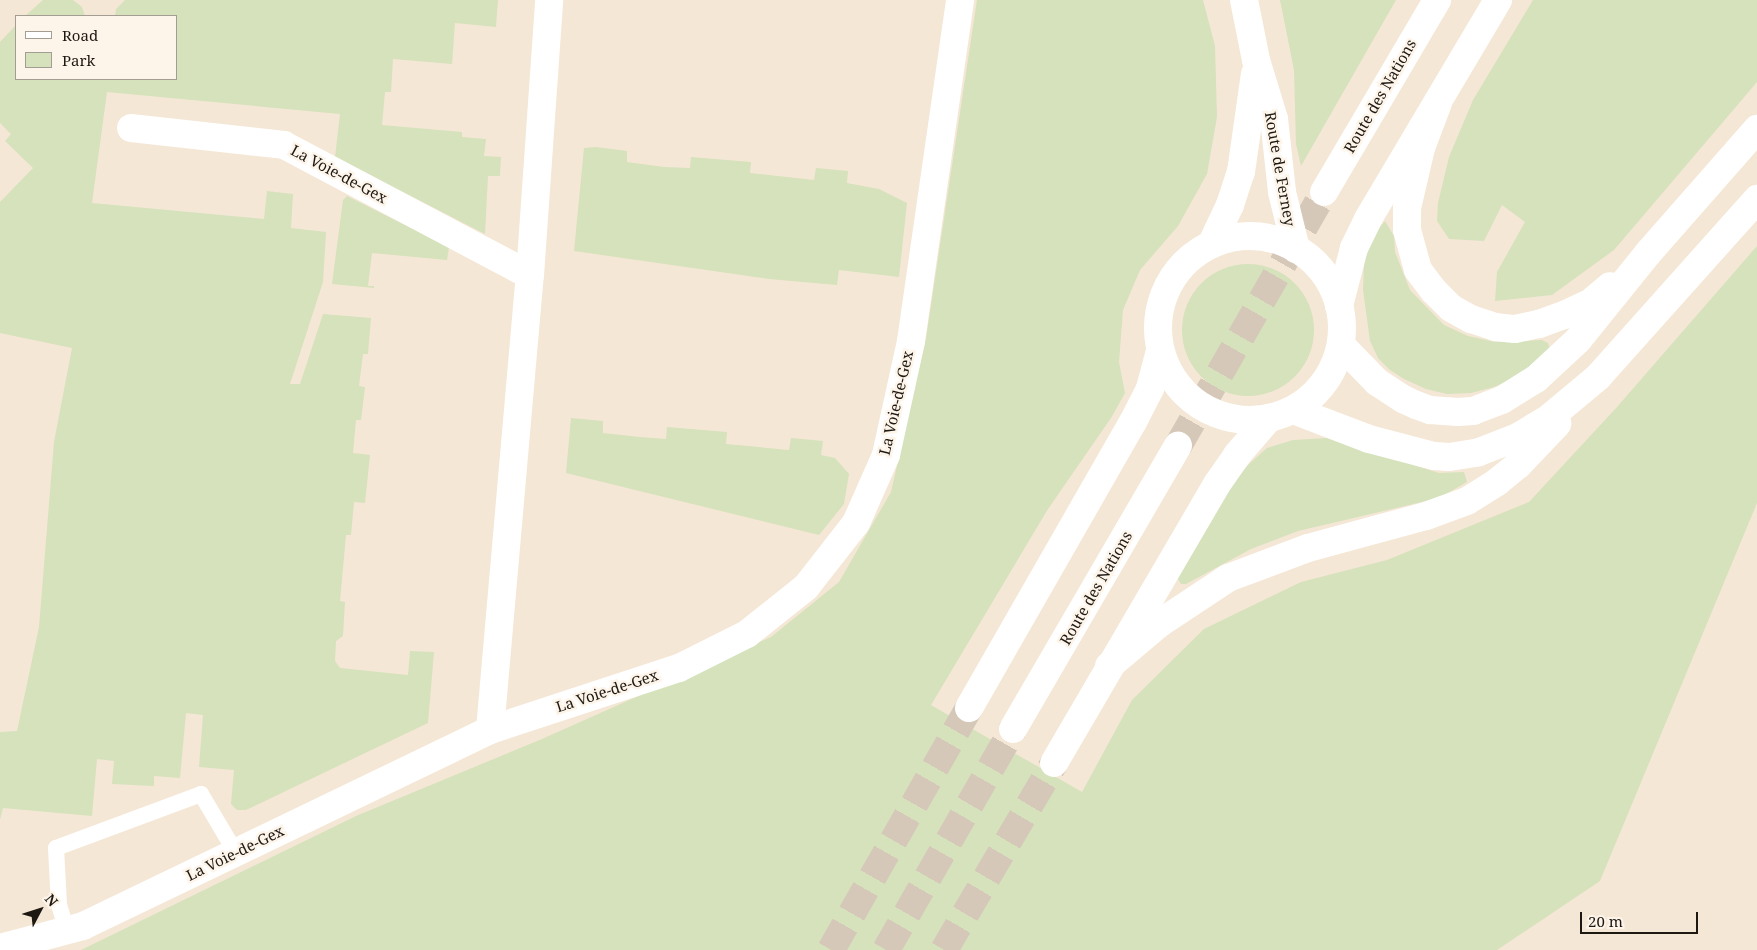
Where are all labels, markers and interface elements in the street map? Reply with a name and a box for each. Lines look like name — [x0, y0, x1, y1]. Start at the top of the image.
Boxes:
legend — [15, 15, 178, 80]
text: Road — [62, 25, 98, 45]
street label: Route des Nations — [1340, 36, 1420, 156]
text: Park — [62, 50, 95, 70]
street label: Route de Ferney — [1261, 110, 1299, 228]
street label: La Voie-de-Gex — [288, 141, 390, 207]
street label: La Voie-de-Gex — [875, 349, 917, 457]
street label: Route des Nations — [1056, 528, 1136, 648]
street label: La Voie-de-Gex — [554, 666, 660, 716]
street label: La Voie-de-Gex — [183, 822, 287, 884]
north arrow — [15, 885, 65, 935]
text: N — [41, 890, 63, 910]
scale bar — [1582, 902, 1700, 934]
text: 20 m — [1588, 911, 1623, 931]

